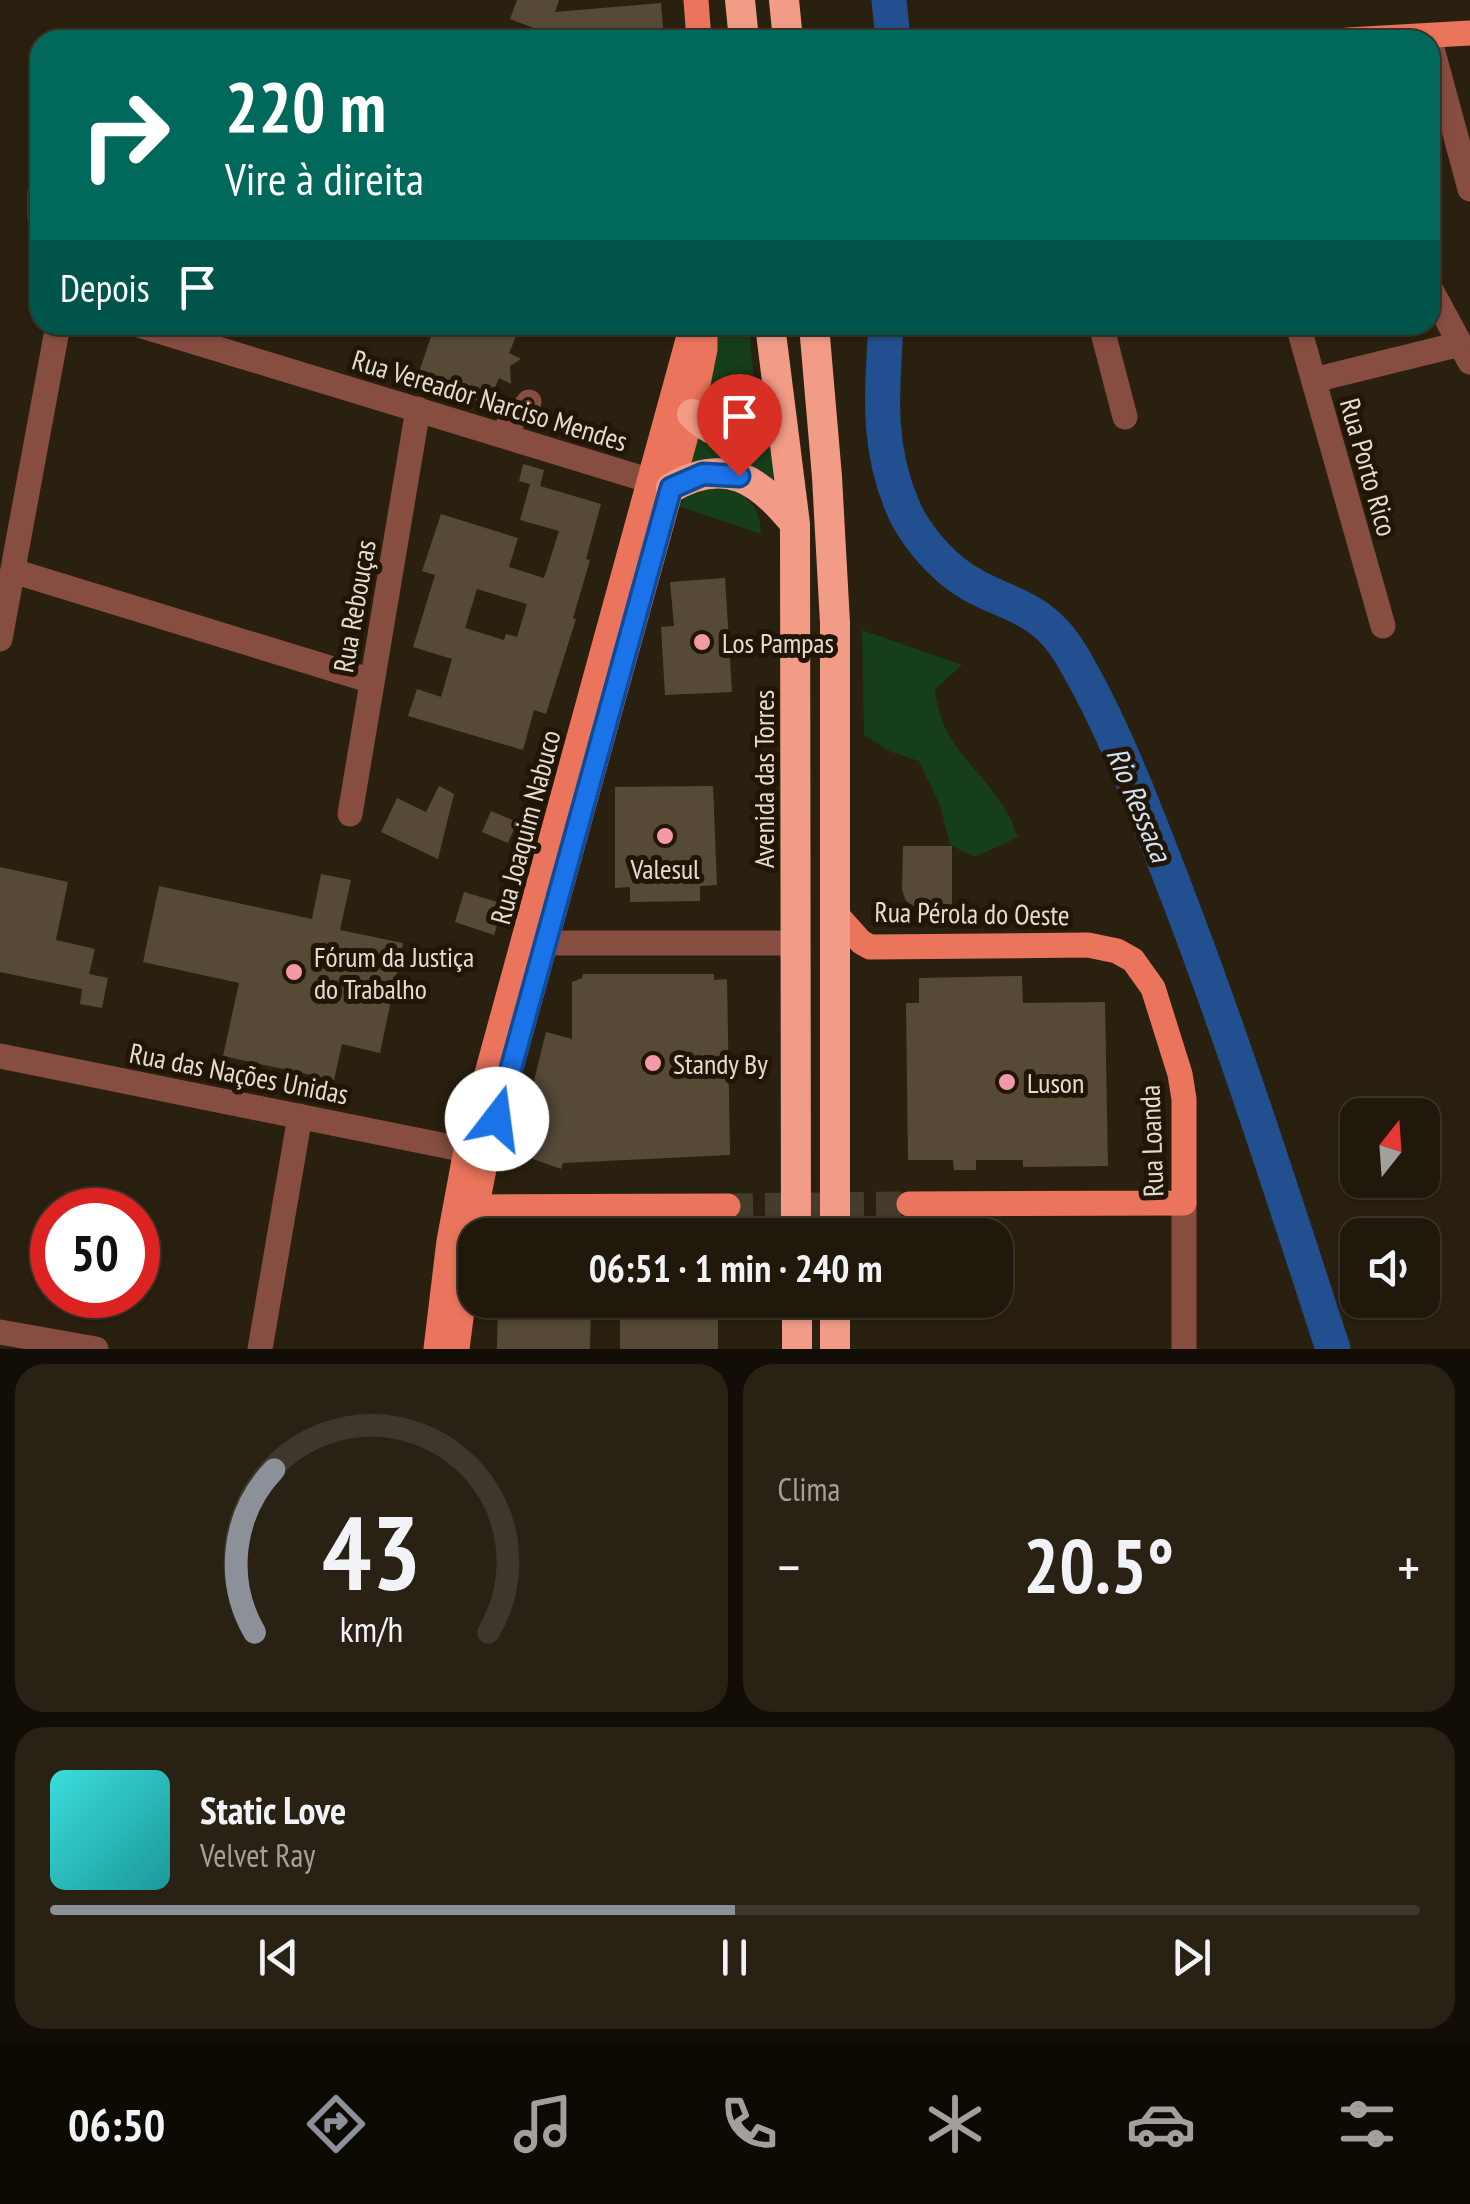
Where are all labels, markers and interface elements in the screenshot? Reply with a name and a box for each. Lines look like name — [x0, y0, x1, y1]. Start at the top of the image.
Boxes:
text: 220 m — [225, 61, 386, 151]
icon: right — [60, 70, 190, 200]
text: Vire à direita — [225, 149, 424, 207]
icon: arrive — [170, 260, 225, 315]
text: Depois — [60, 263, 150, 312]
street label: Rua Vereador Narciso Mendes — [348, 341, 632, 459]
pin — [697, 374, 782, 477]
icon: arrive — [712, 389, 767, 444]
street label: Rua Porto Rico — [1332, 394, 1406, 540]
street label: Rua Rebouças — [324, 537, 384, 675]
place label: Los Pampas — [722, 624, 834, 661]
marker: Los Pampas — [691, 631, 713, 653]
street label: Avenida das Torres — [745, 690, 782, 868]
street label: Rua Joaquim Nabuco — [481, 726, 569, 928]
water label: Rio Ressaca — [1098, 741, 1182, 869]
marker: Valesul — [654, 825, 676, 847]
place label: Valesul — [629, 850, 700, 887]
street label: Rua Pérola do Oeste — [874, 893, 1070, 933]
place label: Fórum da Justiça do Trabalho — [314, 938, 474, 1007]
marker: Fórum da Justiça do Trabalho — [283, 961, 305, 983]
street label: Rua das Nações Unidas — [127, 1034, 351, 1112]
place label: Standy By — [673, 1045, 768, 1082]
marker: Standy By — [642, 1052, 664, 1074]
place label: Luson — [1027, 1064, 1084, 1101]
position arrow — [445, 1067, 549, 1171]
marker: Luson — [996, 1071, 1018, 1093]
street label: Rua Loanda — [1131, 1084, 1171, 1198]
north arrow — [1340, 1098, 1440, 1198]
map controls — [1340, 1098, 1440, 1318]
speed limit sign: 50 — [30, 1188, 160, 1318]
button: sound — [1340, 1218, 1440, 1318]
text: 06:51 · 1 min · 240 m — [589, 1243, 882, 1292]
text: Clima — [778, 1468, 840, 1510]
text: 43 — [322, 1484, 421, 1619]
text: 20.5° — [1023, 1517, 1174, 1614]
text: − — [778, 1531, 800, 1602]
text: + — [1397, 1531, 1420, 1602]
text: km/h — [340, 1606, 403, 1652]
text: Static Love — [200, 1785, 346, 1834]
text: Velvet Ray — [200, 1834, 315, 1876]
icon: previous — [251, 1930, 306, 1985]
icon: pause — [707, 1930, 762, 1985]
icon: next — [1164, 1930, 1219, 1985]
icon: directions — [301, 2089, 371, 2159]
icon: music — [508, 2089, 578, 2159]
icon: phone — [714, 2089, 784, 2159]
icon: climate — [920, 2089, 990, 2159]
icon: car — [1126, 2089, 1196, 2159]
icon: filters — [1332, 2089, 1402, 2159]
text: 06:50 — [68, 2095, 165, 2153]

